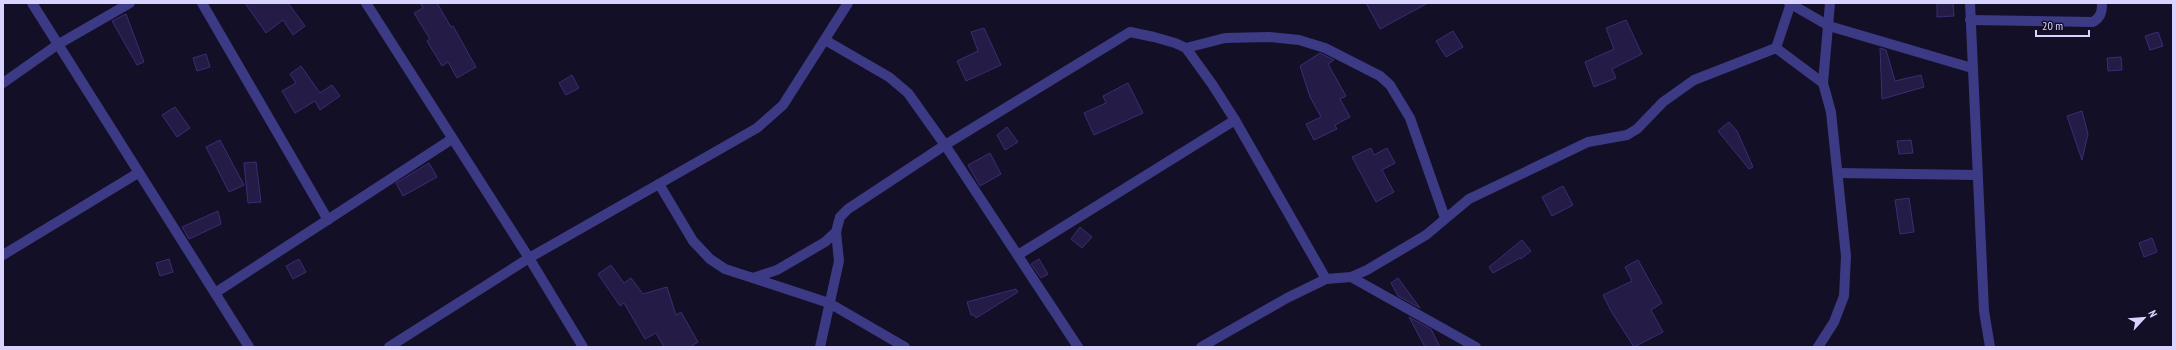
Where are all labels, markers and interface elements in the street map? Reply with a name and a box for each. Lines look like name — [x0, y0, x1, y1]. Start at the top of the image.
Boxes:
scale bar — [2036, 12, 2089, 38]
text: 20 m — [2042, 18, 2063, 33]
north arrow — [2124, 298, 2164, 338]
text: N — [2145, 308, 2161, 319]

